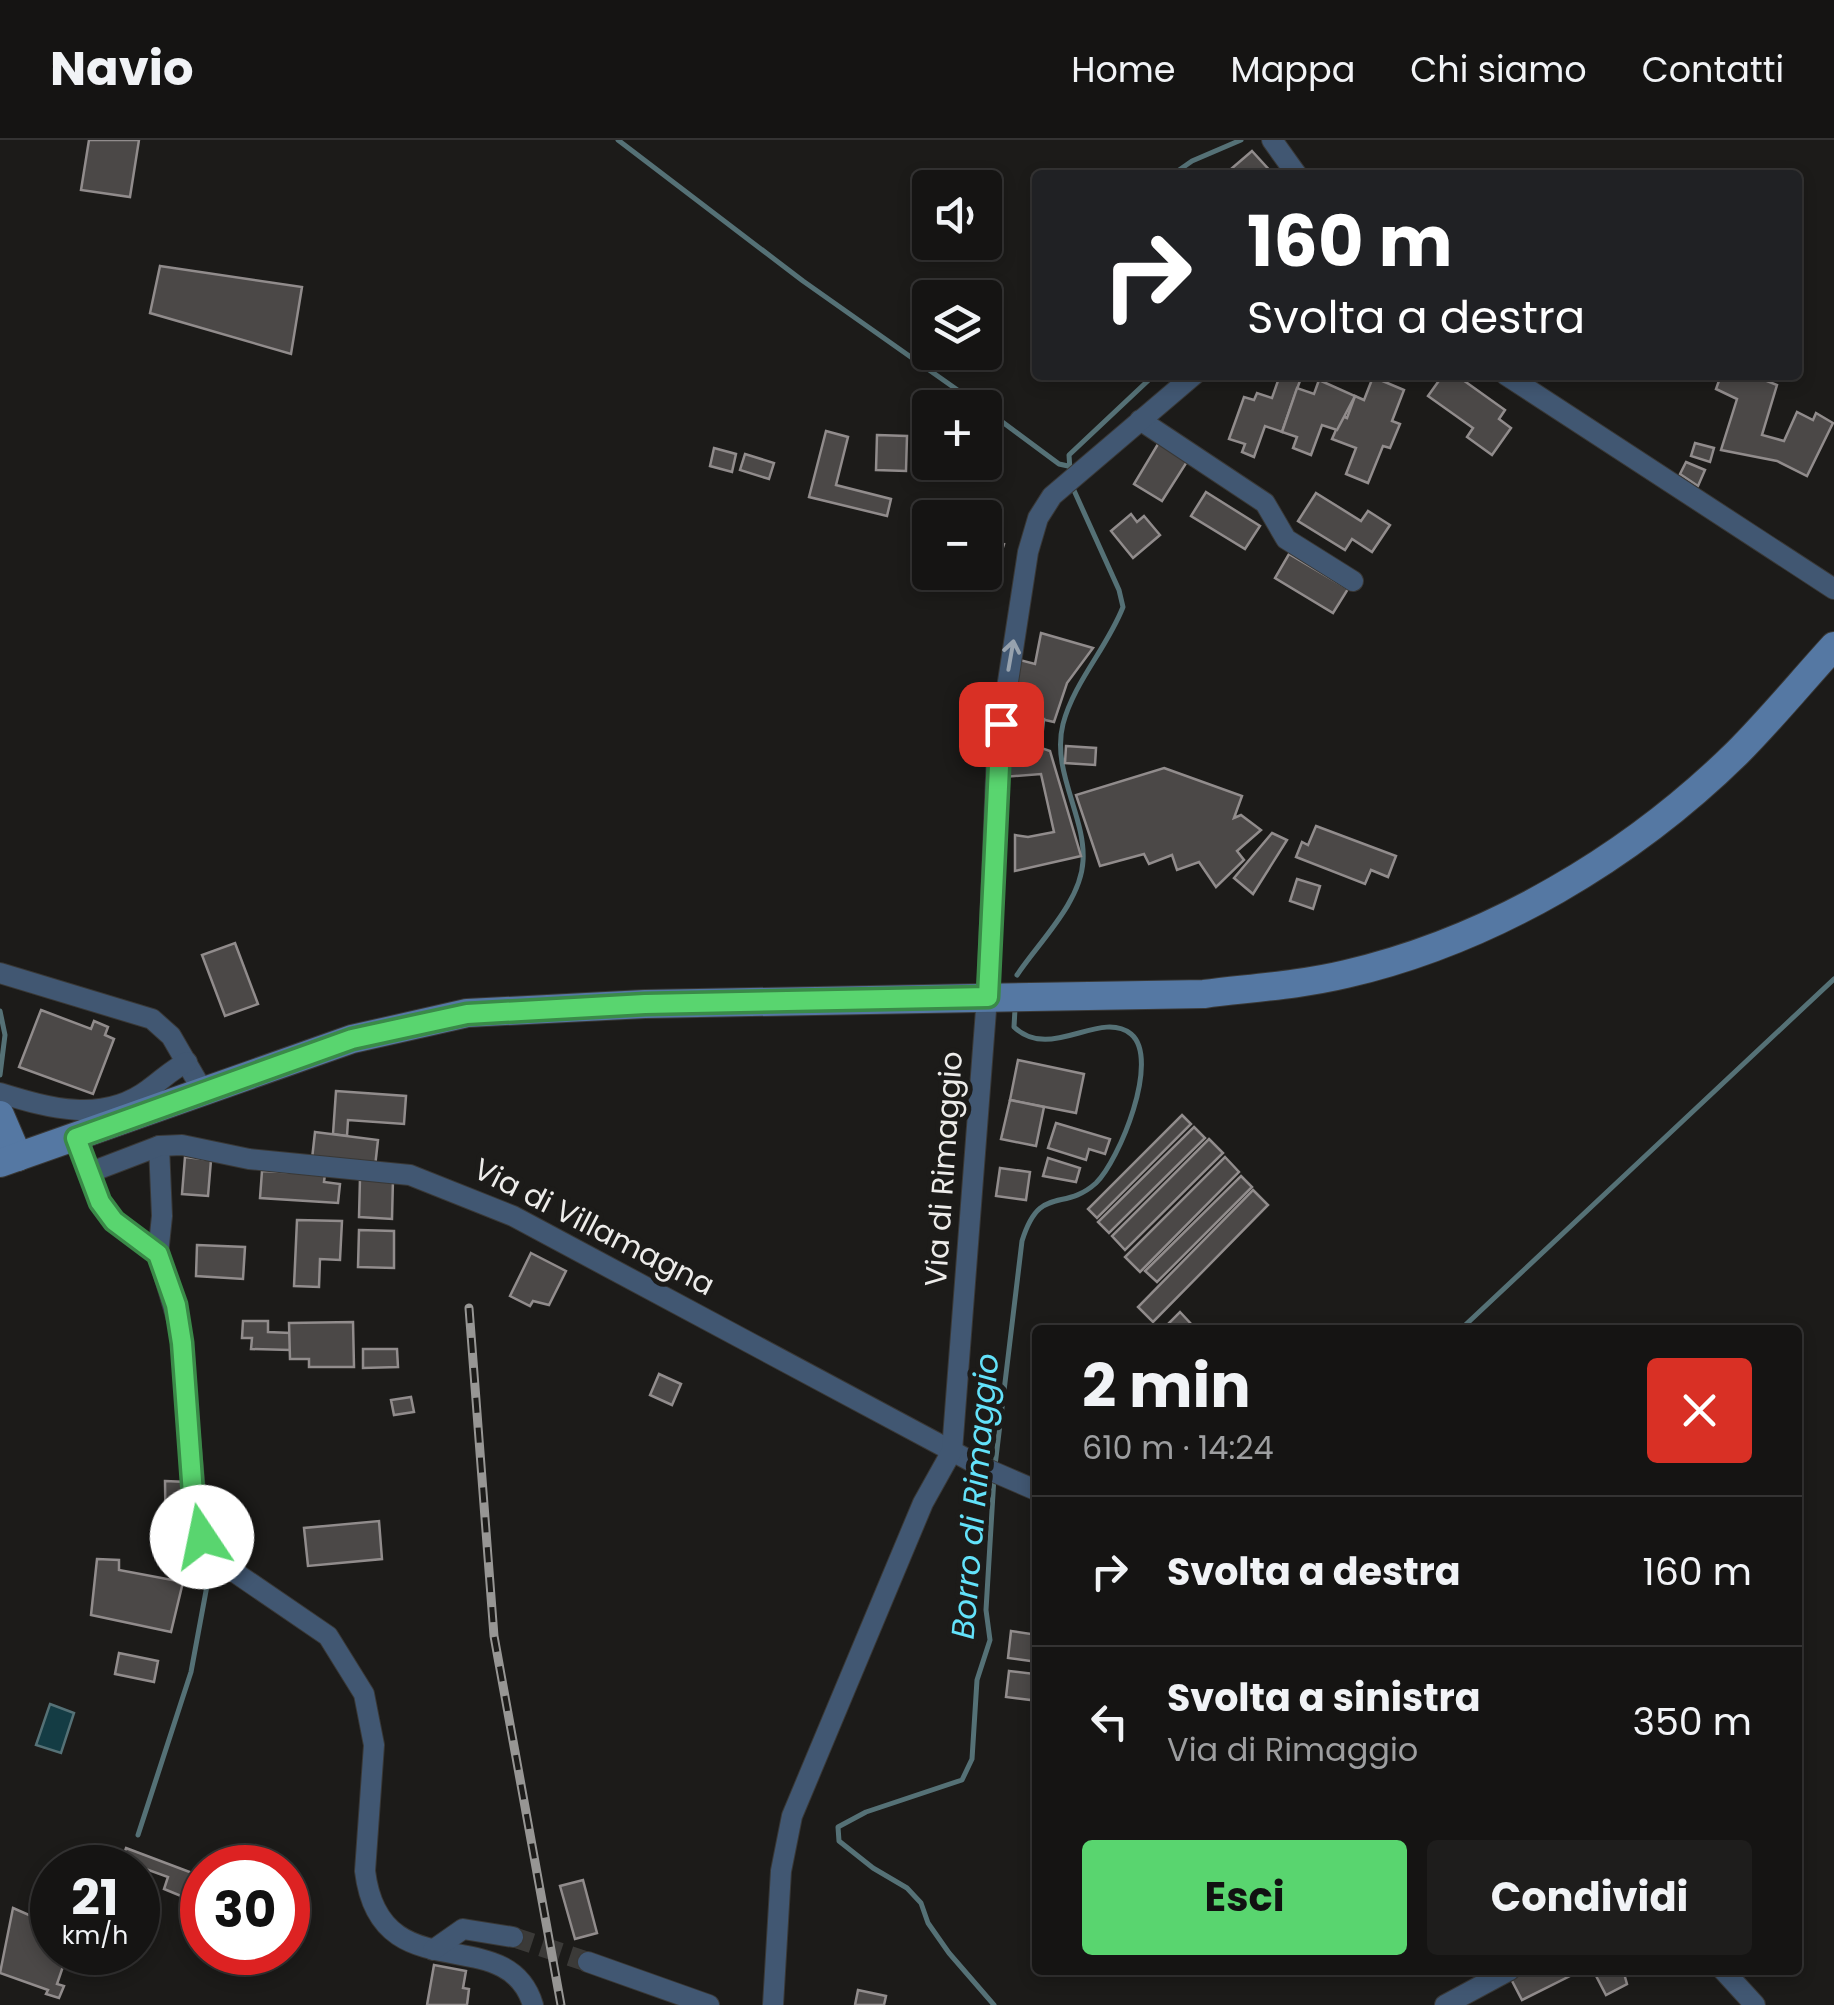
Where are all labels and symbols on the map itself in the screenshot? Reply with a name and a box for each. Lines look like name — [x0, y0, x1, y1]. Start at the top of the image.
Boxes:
one-way arrow — [1002, 640, 1021, 672]
pin — [959, 682, 1044, 767]
street label: Via di Rimaggio — [914, 1050, 973, 1288]
street label: Via di Villamagna — [466, 1147, 722, 1306]
water label: Borro di Rimaggio — [940, 1351, 1009, 1641]
position arrow — [150, 1485, 254, 1589]
speed limit sign: 30 — [180, 1845, 310, 1975]

